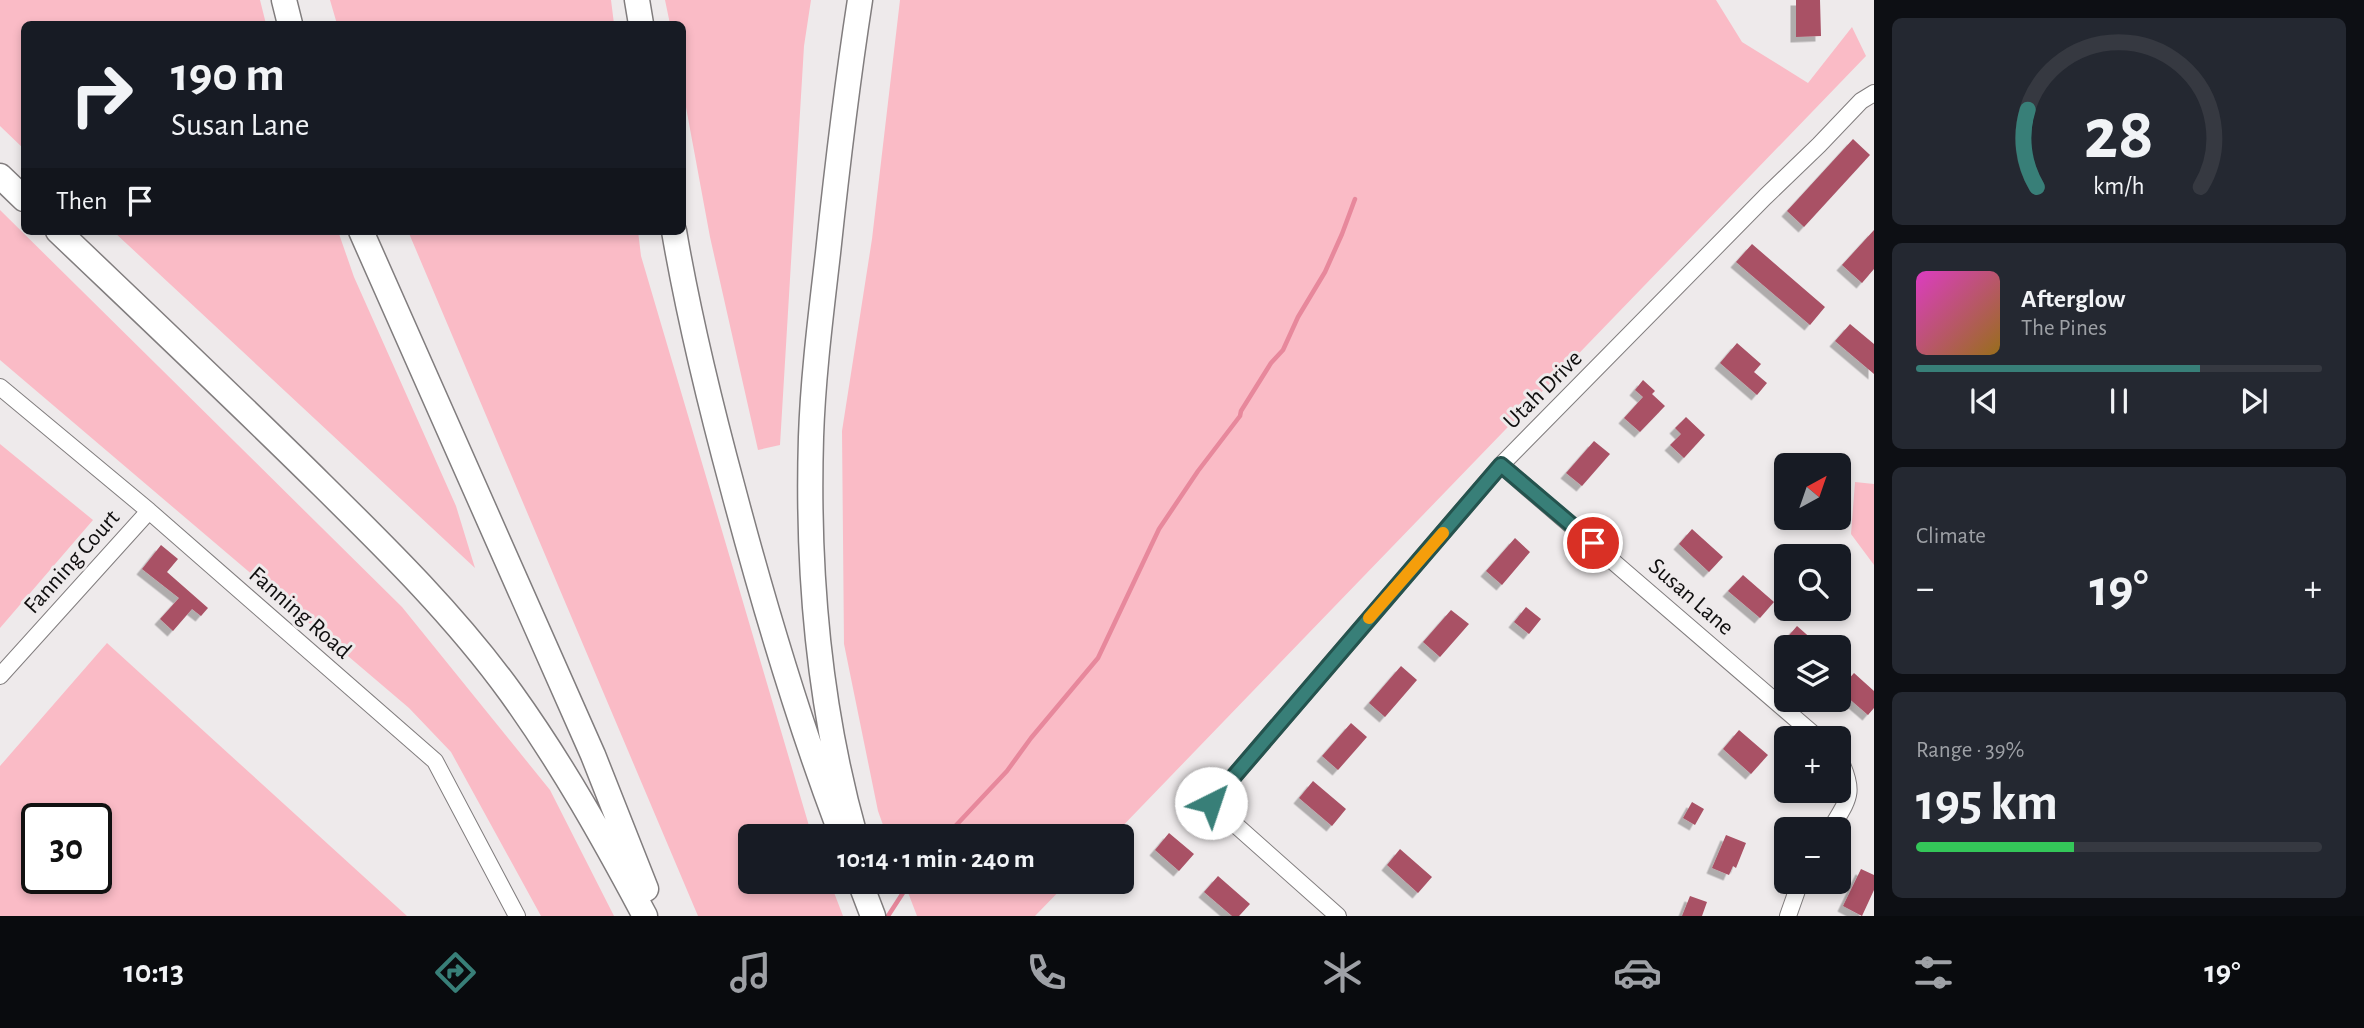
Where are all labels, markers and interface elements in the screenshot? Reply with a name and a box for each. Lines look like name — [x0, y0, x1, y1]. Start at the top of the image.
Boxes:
icon: right — [56, 49, 147, 140]
text: 190 m — [171, 51, 285, 100]
text: 28 — [2084, 100, 2154, 173]
text: Susan Lane — [171, 109, 310, 141]
text: km/h — [2093, 174, 2145, 199]
icon: arrive — [121, 182, 159, 220]
text: Then — [56, 188, 107, 214]
text: Afterglow — [2021, 286, 2125, 312]
text: The Pines — [2021, 317, 2107, 340]
street label: Utah Drive — [1499, 346, 1587, 434]
icon: previous — [1965, 382, 2003, 420]
icon: pause — [2100, 382, 2138, 420]
icon: next — [2235, 382, 2273, 420]
north arrow — [1774, 453, 1852, 530]
map controls — [1774, 453, 1851, 894]
street label: Fanning Court — [20, 505, 125, 618]
pin — [1563, 513, 1623, 573]
icon: arrive — [1574, 524, 1612, 562]
text: Climate — [1916, 525, 1986, 548]
button: search — [1774, 544, 1851, 621]
street label: Susan Lane — [1644, 554, 1738, 640]
street label: Fanning Road — [244, 562, 356, 664]
text: 19° — [2089, 563, 2149, 615]
text: − — [1916, 570, 1934, 608]
text: + — [2304, 570, 2322, 608]
button: layers — [1774, 635, 1851, 712]
button: + — [1774, 726, 1851, 803]
text: Range · 39% — [1916, 739, 2024, 762]
position arrow — [1174, 766, 1248, 840]
text: 195 km — [1916, 777, 2058, 829]
speed limit sign: 30 — [21, 803, 112, 894]
button: − — [1774, 817, 1851, 894]
text: 10:14 · 1 min · 240 m — [837, 846, 1035, 872]
icon: directions — [431, 948, 480, 997]
icon: music — [726, 948, 775, 997]
icon: phone — [1022, 948, 1071, 997]
icon: climate — [1318, 948, 1367, 997]
icon: car — [1613, 948, 1662, 997]
icon: filters — [1909, 948, 1958, 997]
text: 10:13 — [123, 956, 184, 988]
text: 19° — [2204, 956, 2241, 988]

